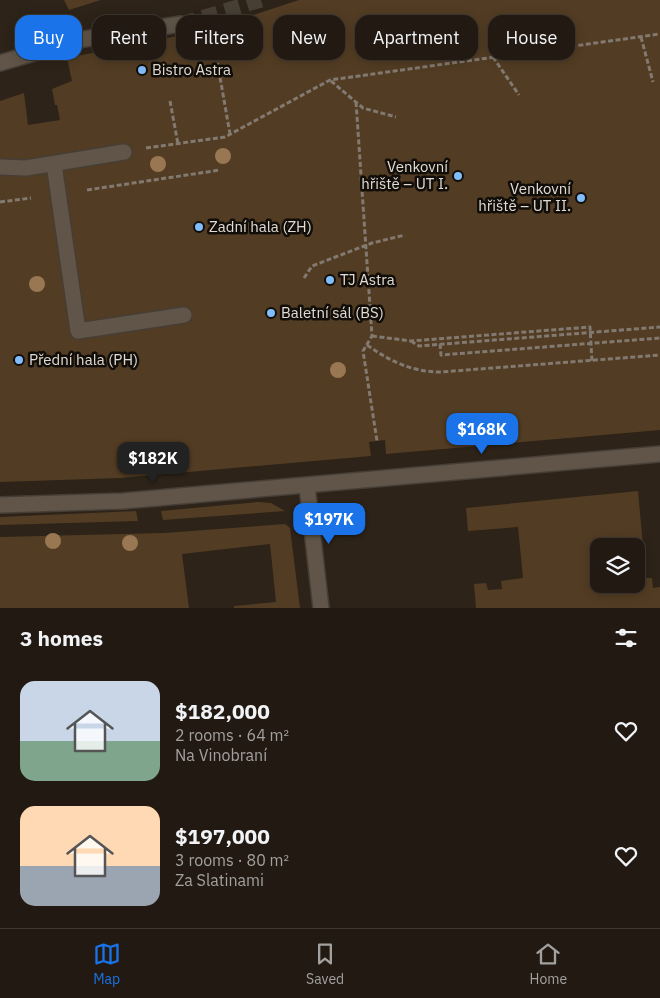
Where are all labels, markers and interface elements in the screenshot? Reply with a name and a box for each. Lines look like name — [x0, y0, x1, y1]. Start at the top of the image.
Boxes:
chip: Buy — [15, 15, 82, 60]
chip: Rent — [92, 15, 166, 60]
chip: Filters — [176, 15, 263, 60]
chip: New — [273, 15, 345, 60]
chip: Apartment — [355, 15, 478, 60]
chip: House — [488, 15, 575, 60]
place label: Bistro Astra — [152, 60, 231, 79]
marker: Bistro Astra — [136, 64, 148, 76]
place label: Venkovní hřiště – UT I. — [361, 157, 448, 193]
marker: Venkovní hřiště – UT I. — [452, 170, 464, 182]
place label: Venkovní hřiště – UT II. — [478, 179, 571, 215]
marker: Venkovní hřiště – UT II. — [575, 192, 587, 204]
place label: Zadní hala (ZH) — [209, 217, 312, 236]
marker: Zadní hala (ZH) — [193, 221, 205, 233]
place label: TJ Astra — [340, 270, 395, 289]
marker: TJ Astra — [324, 274, 336, 286]
place label: Baletní sál (BS) — [281, 303, 384, 322]
marker: Baletní sál (BS) — [265, 307, 277, 319]
place label: Přední hala (PH) — [29, 350, 138, 369]
marker: Přední hala (PH) — [13, 354, 25, 366]
pin: $168K — [447, 412, 517, 455]
text: $168K — [457, 419, 507, 439]
pin: $182K — [118, 442, 188, 484]
text: $182K — [128, 448, 178, 468]
pin: $197K — [294, 502, 364, 545]
text: $197K — [304, 509, 354, 529]
map controls — [590, 538, 645, 593]
button: layers — [590, 538, 645, 593]
text: 3 homes — [20, 624, 103, 652]
icon: filters — [612, 624, 640, 652]
text: $182,000 — [175, 697, 270, 725]
icon: home — [60, 701, 120, 761]
icon: heart — [612, 717, 640, 745]
text: 2 rooms · 64 m² — [175, 725, 289, 745]
text: Na Vinobraní — [175, 745, 267, 765]
text: $197,000 — [175, 822, 270, 850]
icon: home — [60, 826, 120, 886]
icon: heart — [612, 842, 640, 870]
text: 3 rooms · 80 m² — [175, 850, 289, 870]
text: Za Slatinami — [175, 870, 264, 890]
tab: Map — [93, 940, 121, 988]
tab: Saved — [306, 940, 344, 988]
tab: Home — [530, 940, 567, 988]

